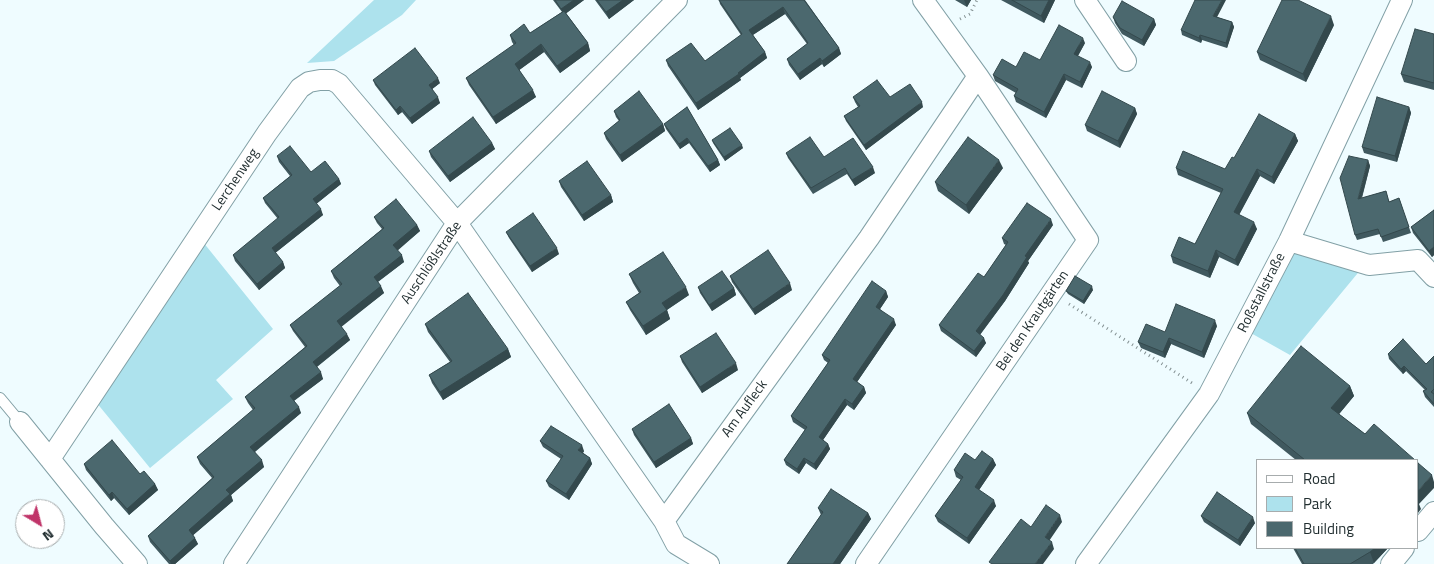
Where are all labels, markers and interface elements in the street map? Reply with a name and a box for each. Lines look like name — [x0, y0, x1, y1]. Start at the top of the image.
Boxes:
street label: Lerchenweg — [209, 146, 263, 214]
street label: Auschlößlstraße — [398, 218, 466, 308]
street label: Roßstallstraße — [1235, 250, 1289, 336]
street label: Bei den Krautgärten — [993, 268, 1073, 374]
street label: Am Aufleck — [719, 377, 771, 441]
legend — [1256, 459, 1419, 549]
text: Road — [1303, 467, 1335, 490]
text: Park — [1303, 492, 1332, 515]
north arrow — [15, 499, 65, 549]
text: Building — [1303, 517, 1354, 540]
text: N — [39, 524, 59, 547]

